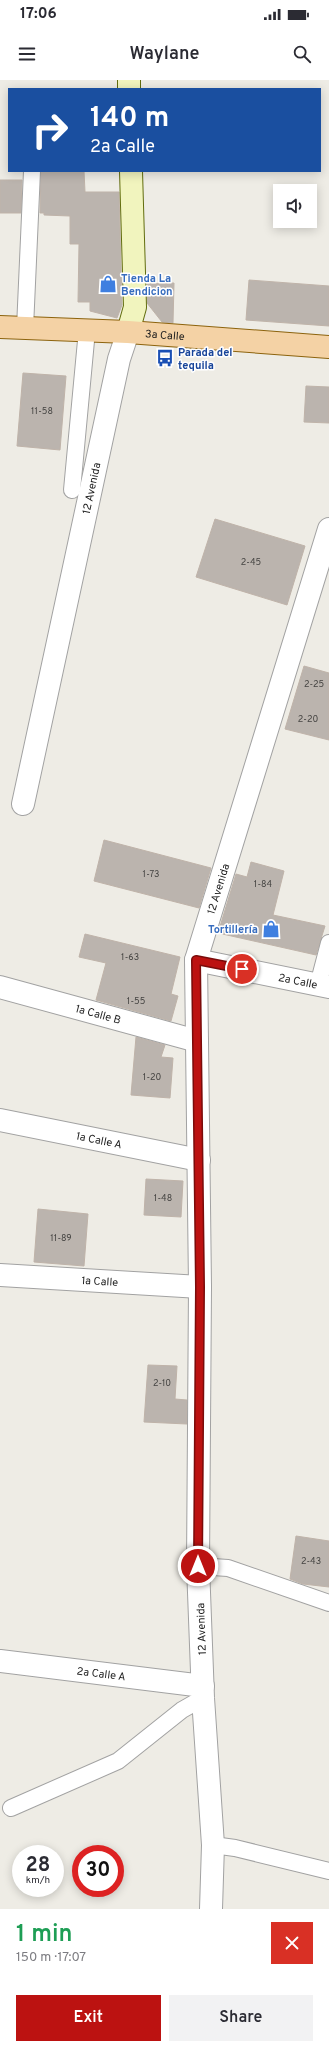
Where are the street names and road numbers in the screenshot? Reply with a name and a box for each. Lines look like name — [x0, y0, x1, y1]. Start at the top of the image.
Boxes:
street label: 3a Calle — [144, 327, 185, 344]
street label: 12 Avenida — [80, 461, 105, 516]
street label: 12 Avenida — [204, 862, 233, 916]
street label: 2a Calle — [277, 971, 319, 993]
street label: 1a Calle B — [74, 1002, 122, 1028]
street label: 1a Calle A — [75, 1129, 123, 1152]
street label: 1a Calle — [81, 1274, 119, 1290]
street label: 12 Avenida — [194, 1602, 210, 1655]
street label: 2a Calle A — [76, 1664, 126, 1684]

